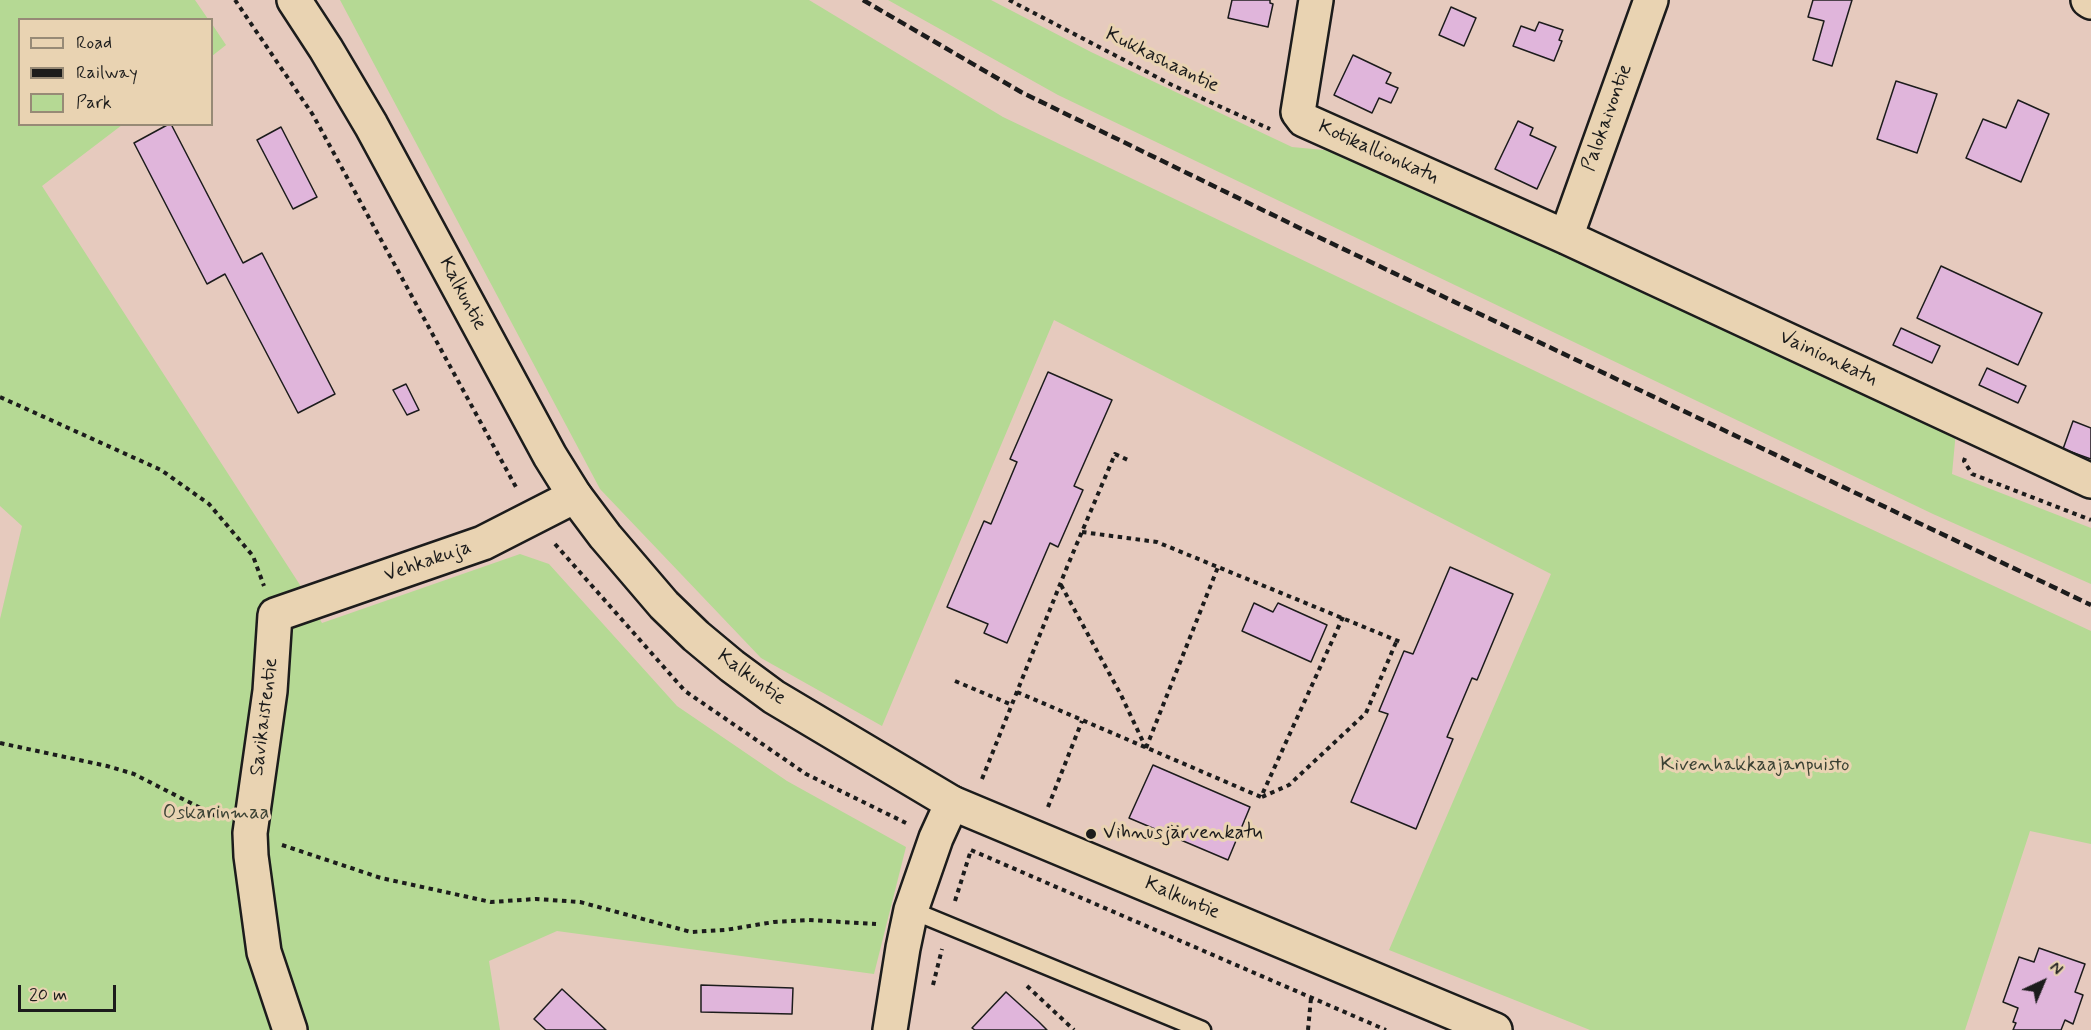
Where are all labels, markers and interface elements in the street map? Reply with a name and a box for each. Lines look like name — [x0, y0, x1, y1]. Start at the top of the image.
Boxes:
legend — [18, 18, 213, 126]
street label: Kukkashaantie — [1101, 23, 1223, 99]
text: Road — [76, 31, 112, 55]
text: Railway — [76, 61, 138, 85]
street label: Palokaivontie — [1578, 61, 1638, 175]
text: Park — [76, 91, 112, 115]
street label: Kotikallionkatu — [1314, 116, 1442, 190]
street label: Kalkuntie — [433, 253, 491, 335]
street label: Vainionkatu — [1775, 326, 1881, 392]
street label: Vehkakuja — [381, 536, 475, 588]
street label: Kalkuntie — [712, 645, 790, 711]
street label: Savikaistentie — [246, 657, 284, 777]
park label: Kivenhakkaajanpuisto — [1660, 754, 1850, 778]
park label: Oskarinmaa — [163, 802, 269, 826]
place label: Vihnusjärvenkatu — [1103, 822, 1263, 846]
marker: Vihnusjärvenkatu — [1084, 827, 1098, 841]
street label: Kalkuntie — [1141, 872, 1223, 926]
north arrow — [2013, 952, 2073, 1012]
text: N — [2045, 957, 2067, 980]
scale bar — [21, 973, 118, 1011]
text: 20 m — [29, 983, 67, 1007]

